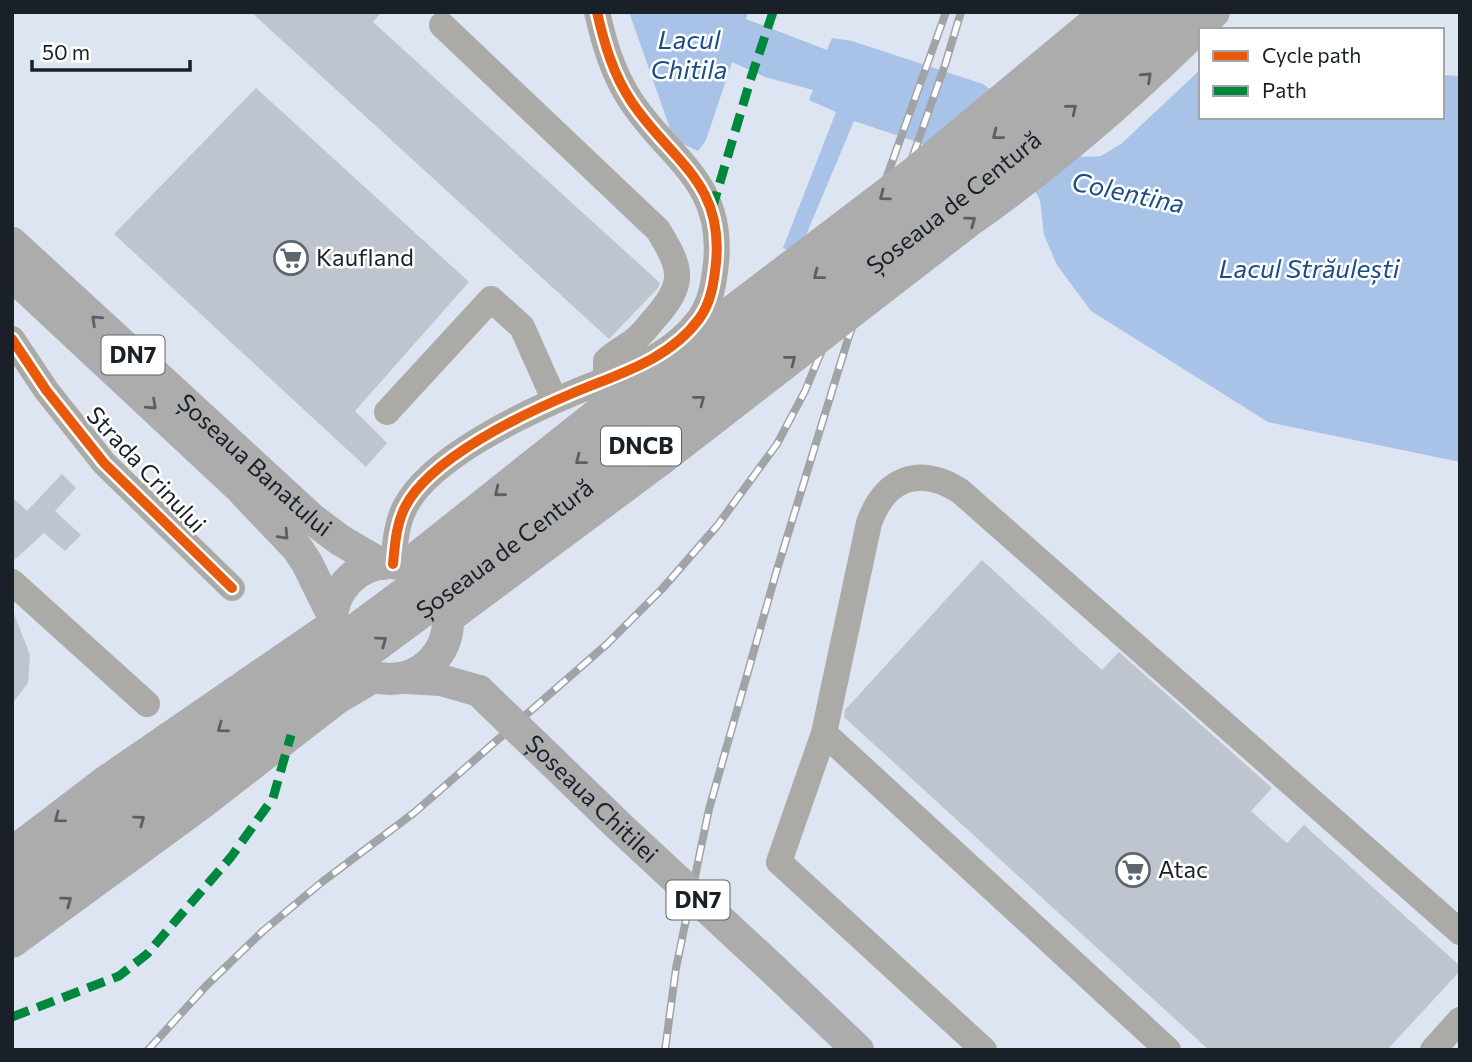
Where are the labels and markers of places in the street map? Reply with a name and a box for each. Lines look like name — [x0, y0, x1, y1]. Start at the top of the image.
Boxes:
supermarket icon: Kaufland — [272, 239, 310, 277]
place label: Kaufland — [316, 242, 414, 271]
supermarket icon: Atac — [1114, 851, 1152, 889]
place label: Atac — [1158, 854, 1208, 883]

